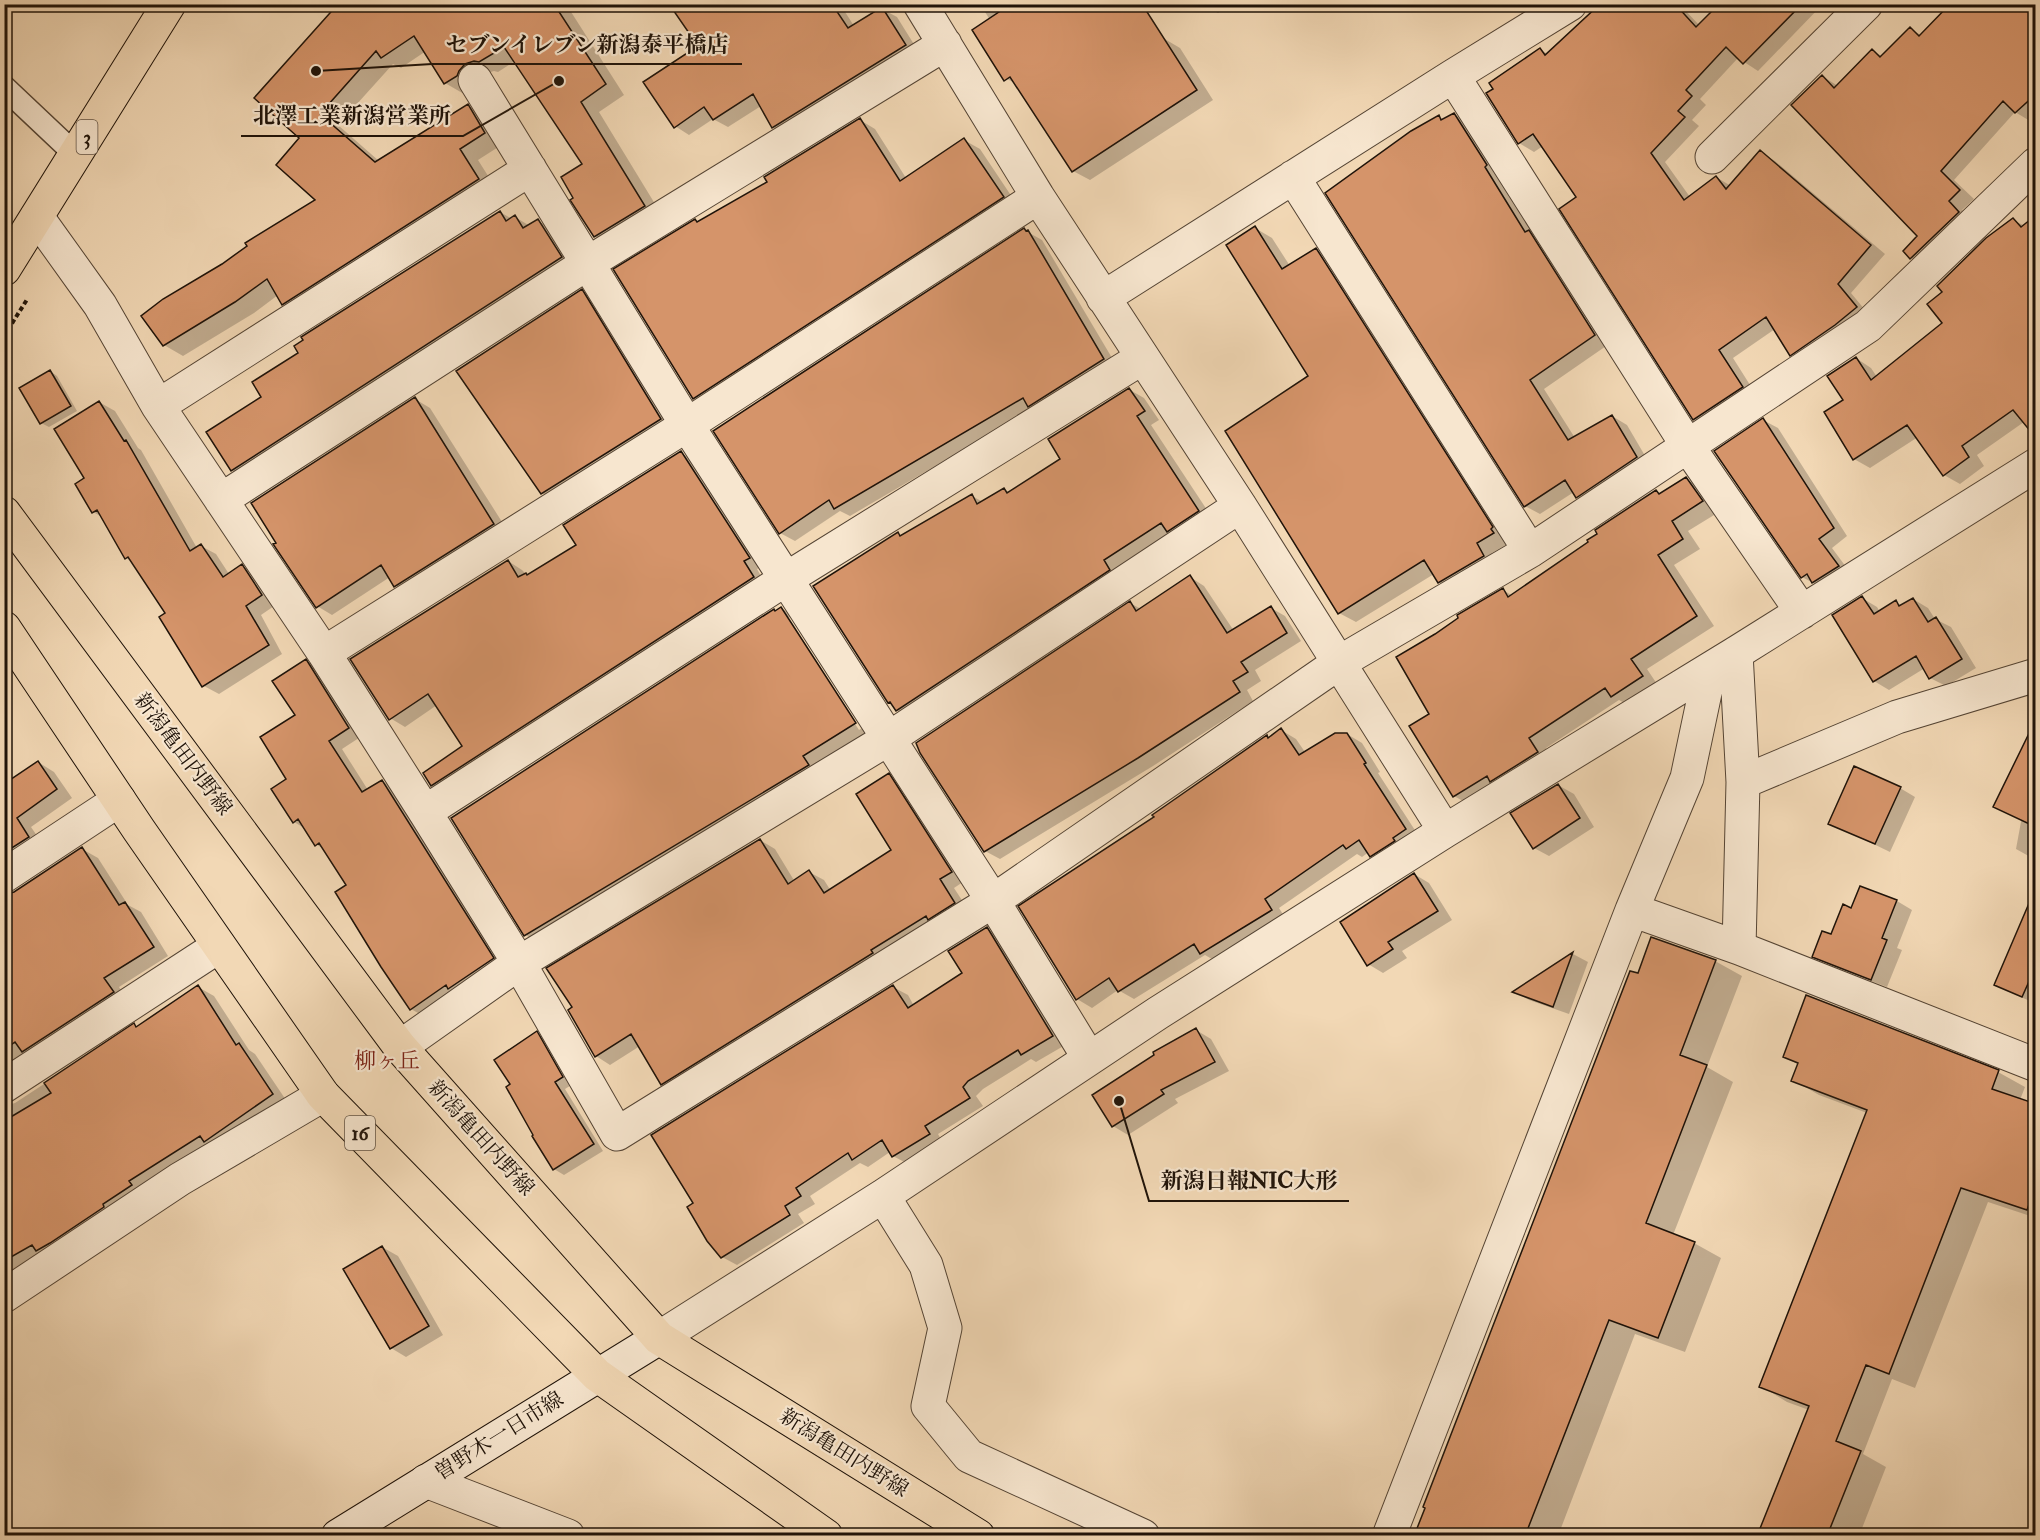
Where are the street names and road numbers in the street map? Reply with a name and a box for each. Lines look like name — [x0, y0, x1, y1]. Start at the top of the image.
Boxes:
road number: 3 — [76, 120, 98, 154]
street label: 新潟亀田内野線 — [128, 687, 238, 821]
street label: 新潟亀田内野線 — [422, 1074, 540, 1202]
road number: 16 — [345, 1116, 375, 1150]
street label: 曽野木一日市線 — [430, 1386, 568, 1486]
street label: 新潟亀田内野線 — [775, 1403, 913, 1503]

